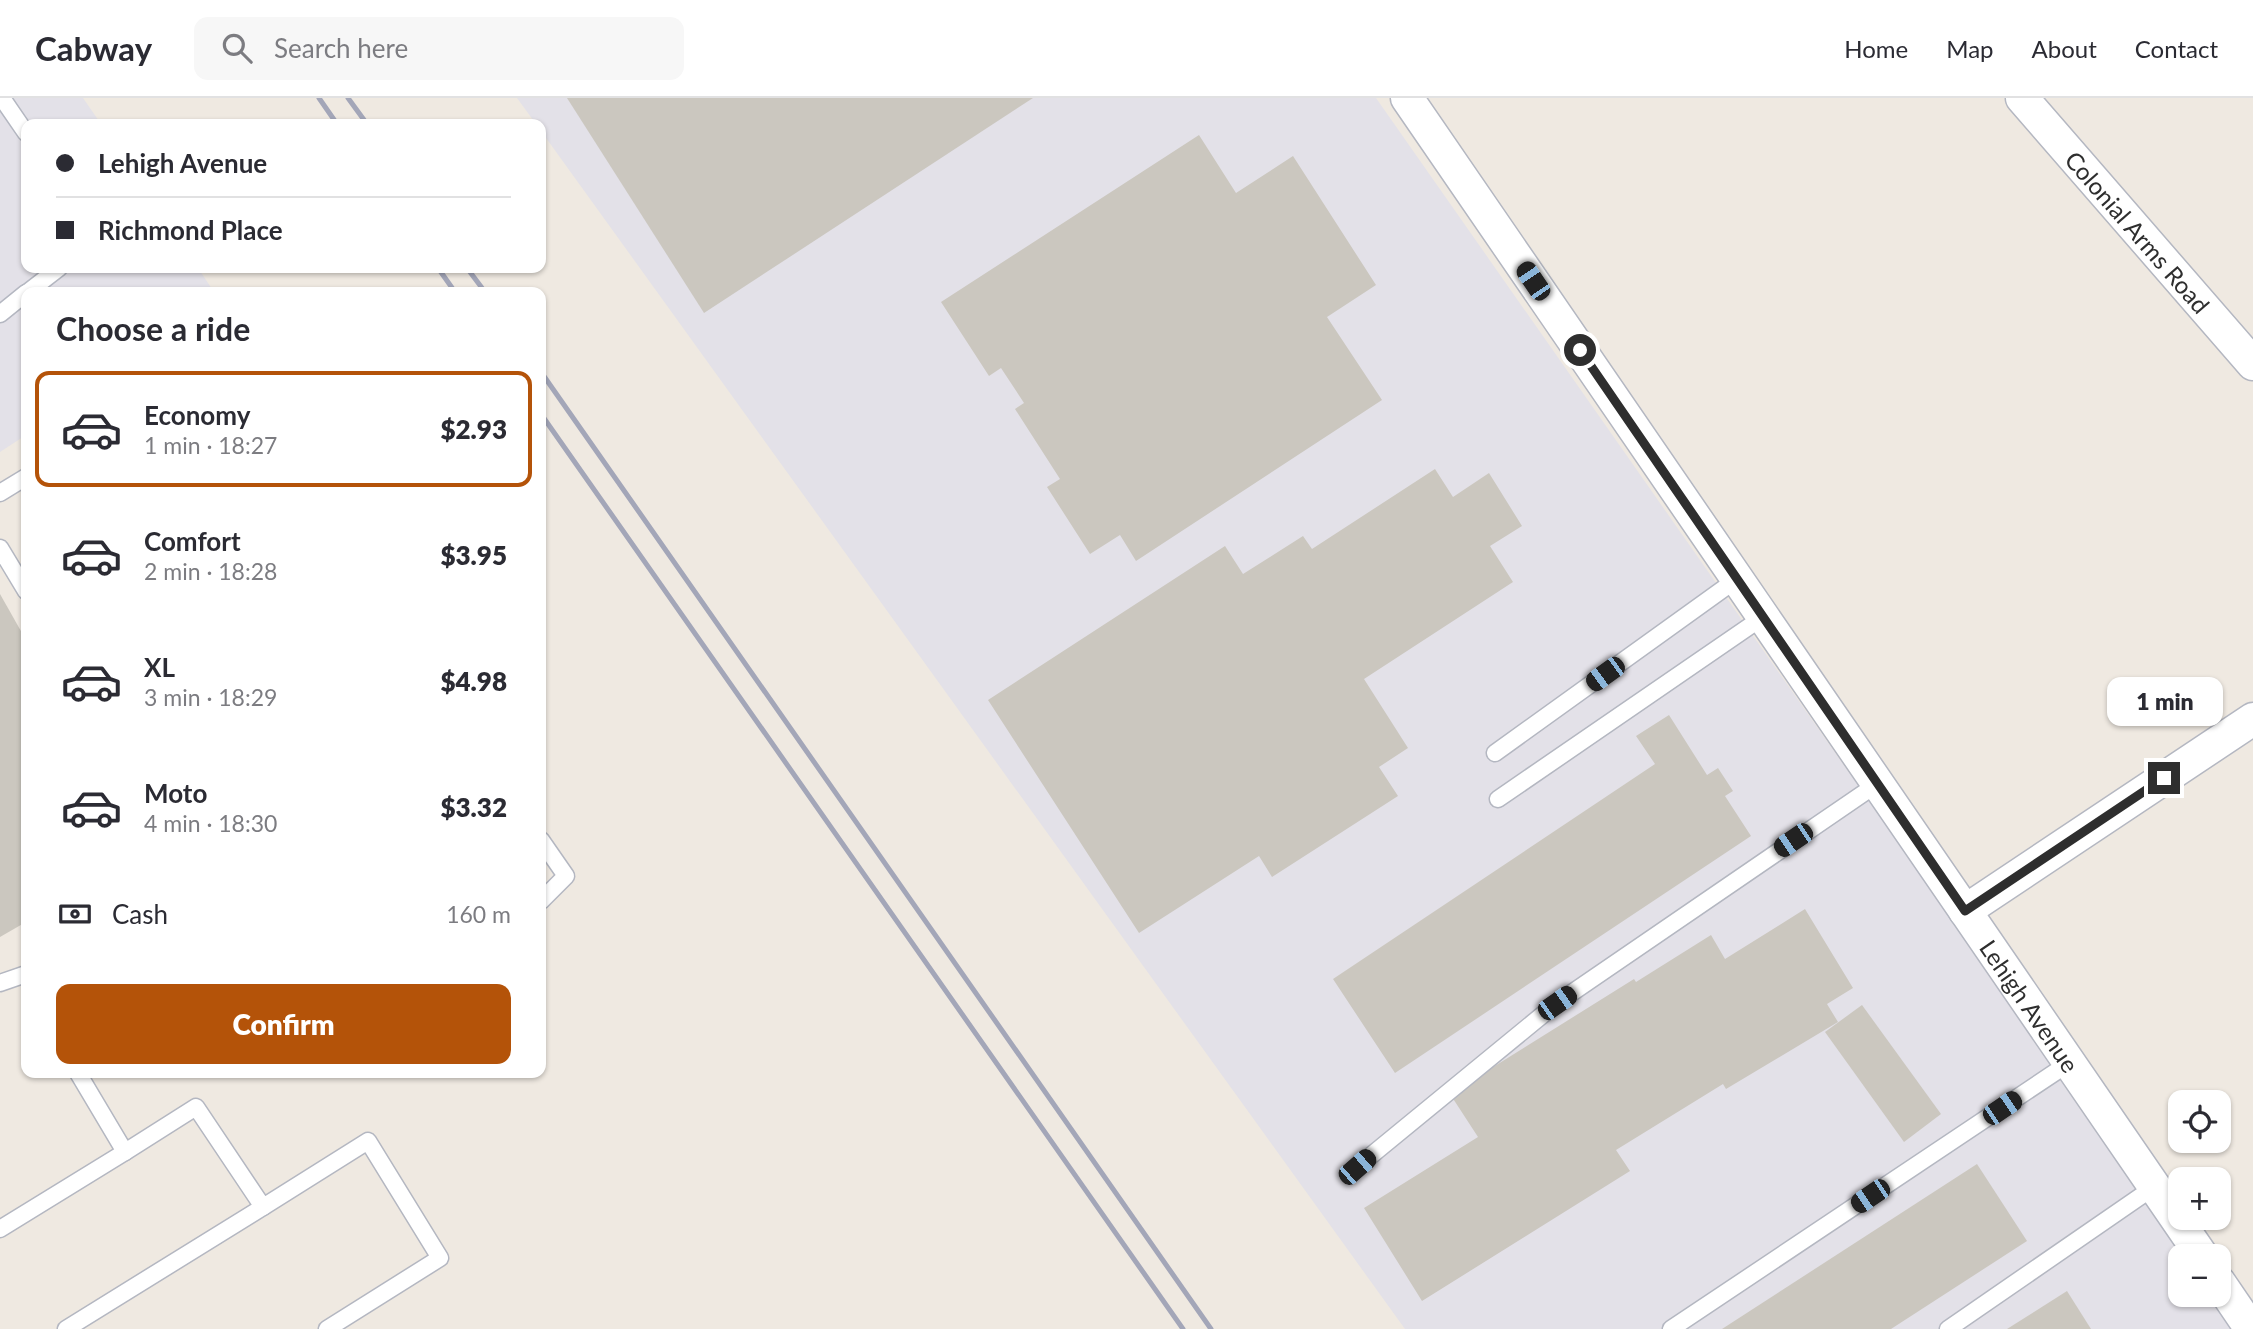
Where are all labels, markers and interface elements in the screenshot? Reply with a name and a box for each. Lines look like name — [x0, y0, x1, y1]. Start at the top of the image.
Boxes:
search box — [194, 17, 684, 80]
text: Cabway — [35, 28, 152, 68]
icon: search — [218, 29, 256, 67]
text: Search here — [274, 32, 408, 64]
text: Home — [1844, 34, 1908, 63]
text: Map — [1946, 34, 1994, 63]
text: About — [2032, 34, 2097, 63]
text: Contact — [2135, 34, 2218, 63]
street label: Colonial Arms Road — [2060, 145, 2216, 319]
text: Lehigh Avenue — [98, 147, 267, 179]
text: Richmond Place — [98, 214, 283, 246]
car — [1513, 258, 1554, 304]
text: Choose a ride — [56, 309, 250, 348]
route start — [1564, 334, 1596, 366]
icon: car — [60, 398, 123, 461]
text: Economy — [144, 399, 250, 431]
text: $2.93 — [440, 413, 507, 445]
text: 1 min · 18:27 — [144, 431, 277, 459]
icon: car — [60, 524, 123, 587]
text: Comfort — [144, 525, 241, 557]
text: $3.95 — [440, 539, 507, 571]
text: 2 min · 18:28 — [144, 557, 277, 585]
icon: car — [60, 650, 123, 713]
text: XL — [144, 651, 175, 683]
car — [1582, 653, 1629, 695]
text: $4.98 — [440, 665, 507, 697]
callout: 1 min — [2106, 676, 2222, 726]
text: 3 min · 18:29 — [144, 683, 277, 711]
text: 1 min — [2136, 687, 2194, 715]
route end — [2148, 762, 2180, 794]
icon: car — [60, 776, 123, 839]
text: Moto — [144, 777, 207, 809]
text: $3.32 — [440, 791, 507, 823]
text: 4 min · 18:30 — [144, 809, 277, 837]
car — [1770, 820, 1817, 860]
icon: cash — [56, 895, 94, 933]
text: Cash — [112, 898, 168, 930]
text: 160 m — [446, 900, 511, 928]
street label: Lehigh Avenue — [1975, 934, 2086, 1077]
car — [1534, 982, 1581, 1024]
button: Confirm — [56, 984, 511, 1064]
car — [1979, 1088, 2026, 1128]
map controls — [2168, 1090, 2231, 1307]
button: locate — [2168, 1090, 2231, 1153]
car — [1335, 1145, 1380, 1189]
button: + — [2168, 1167, 2231, 1230]
car — [1847, 1176, 1894, 1216]
button: − — [2168, 1244, 2231, 1307]

